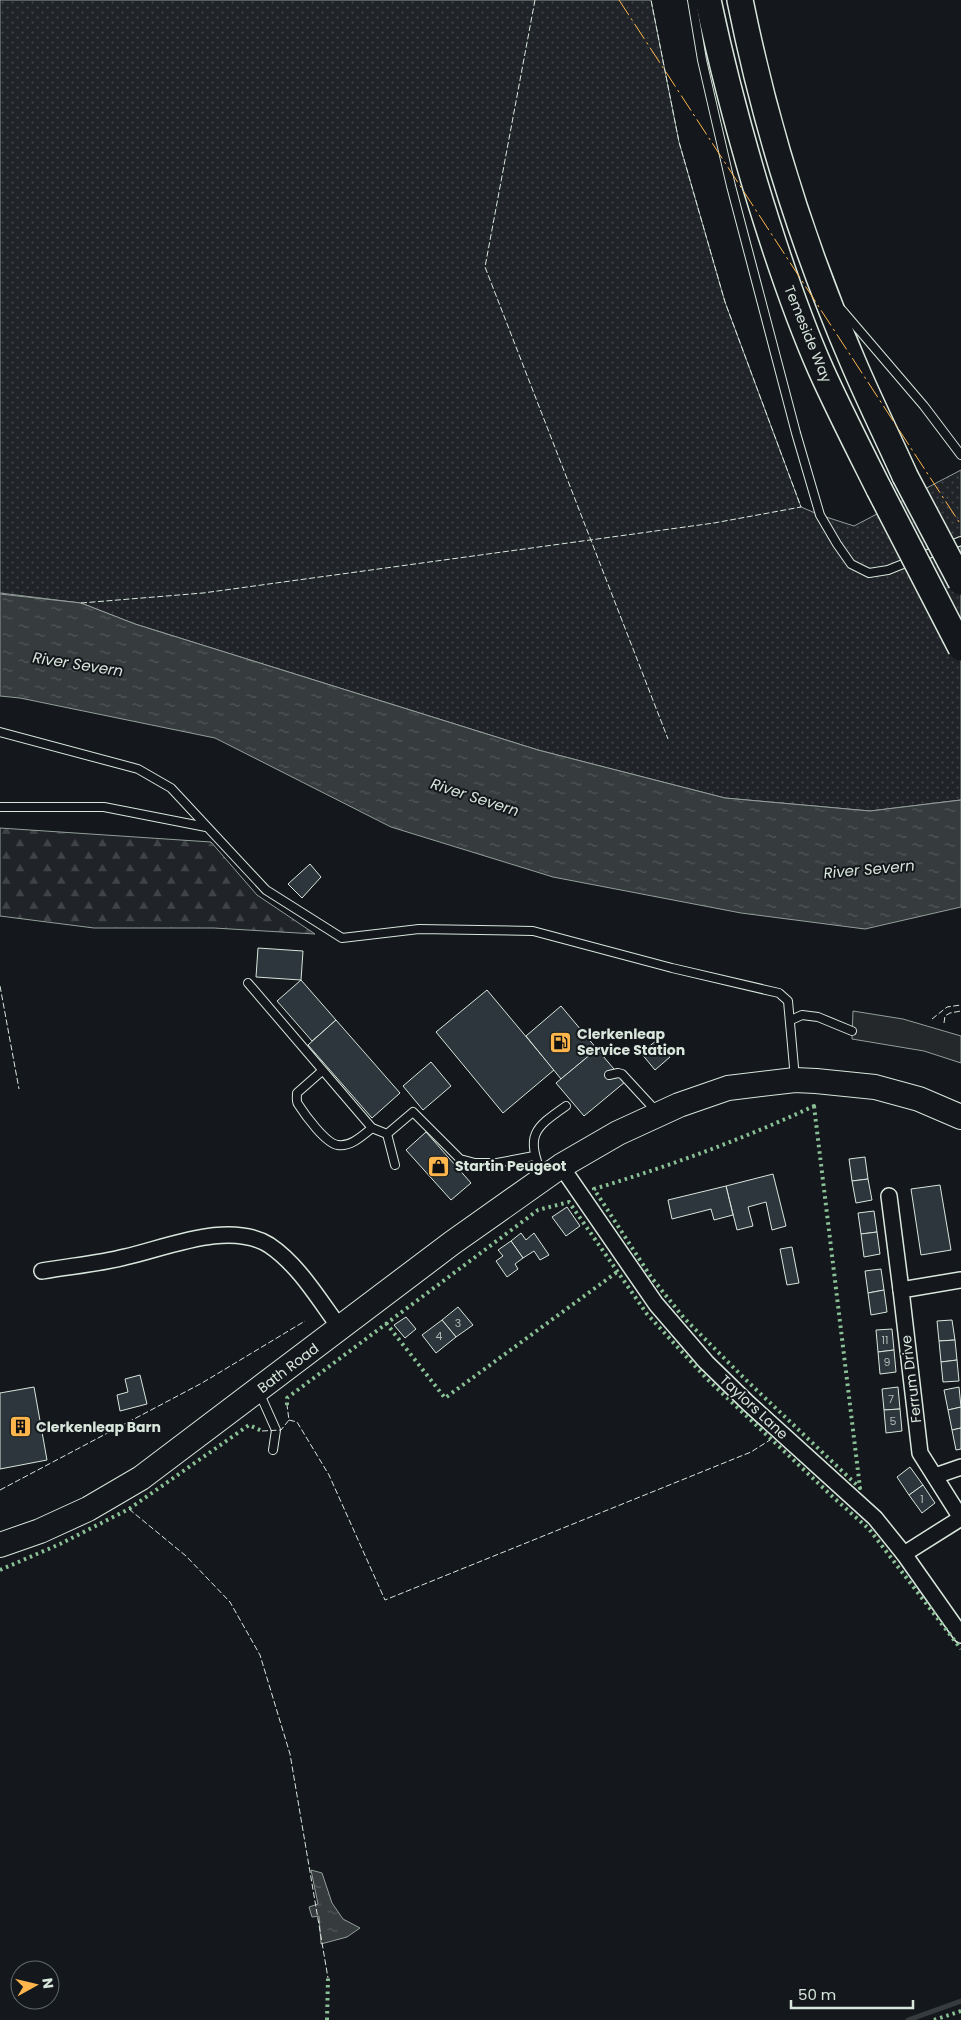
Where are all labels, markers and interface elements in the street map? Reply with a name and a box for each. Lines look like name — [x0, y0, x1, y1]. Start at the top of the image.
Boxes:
street label: Temeside Way — [779, 283, 837, 386]
water label: River Severn — [31, 646, 125, 682]
water label: River Severn — [428, 773, 522, 821]
water label: River Severn — [822, 855, 916, 883]
place label: Clerkenleap Service Station — [577, 1024, 685, 1060]
fuel station icon: Clerkenleap Service Station — [549, 1030, 573, 1054]
shop icon: Startin Peugeot — [427, 1154, 451, 1178]
place label: Startin Peugeot — [455, 1156, 567, 1176]
house number: 3 — [455, 1315, 461, 1331]
house number: 4 — [436, 1328, 443, 1344]
house number: 11 — [881, 1332, 889, 1348]
street label: Ferrum Drive — [896, 1334, 926, 1424]
street label: Bath Road — [253, 1338, 323, 1398]
house number: 9 — [884, 1354, 891, 1370]
street label: Taylors Lane — [715, 1370, 793, 1444]
house number: 7 — [888, 1391, 894, 1407]
house number: 5 — [890, 1413, 897, 1429]
building icon: Clerkenleap Barn — [8, 1415, 32, 1439]
place label: Clerkenleap Barn — [36, 1417, 161, 1437]
house number: 1 — [920, 1491, 924, 1507]
north arrow — [10, 1960, 60, 2010]
text: N — [37, 1977, 59, 1990]
scale bar — [791, 1978, 914, 2010]
text: 50 m — [798, 1984, 836, 2005]

